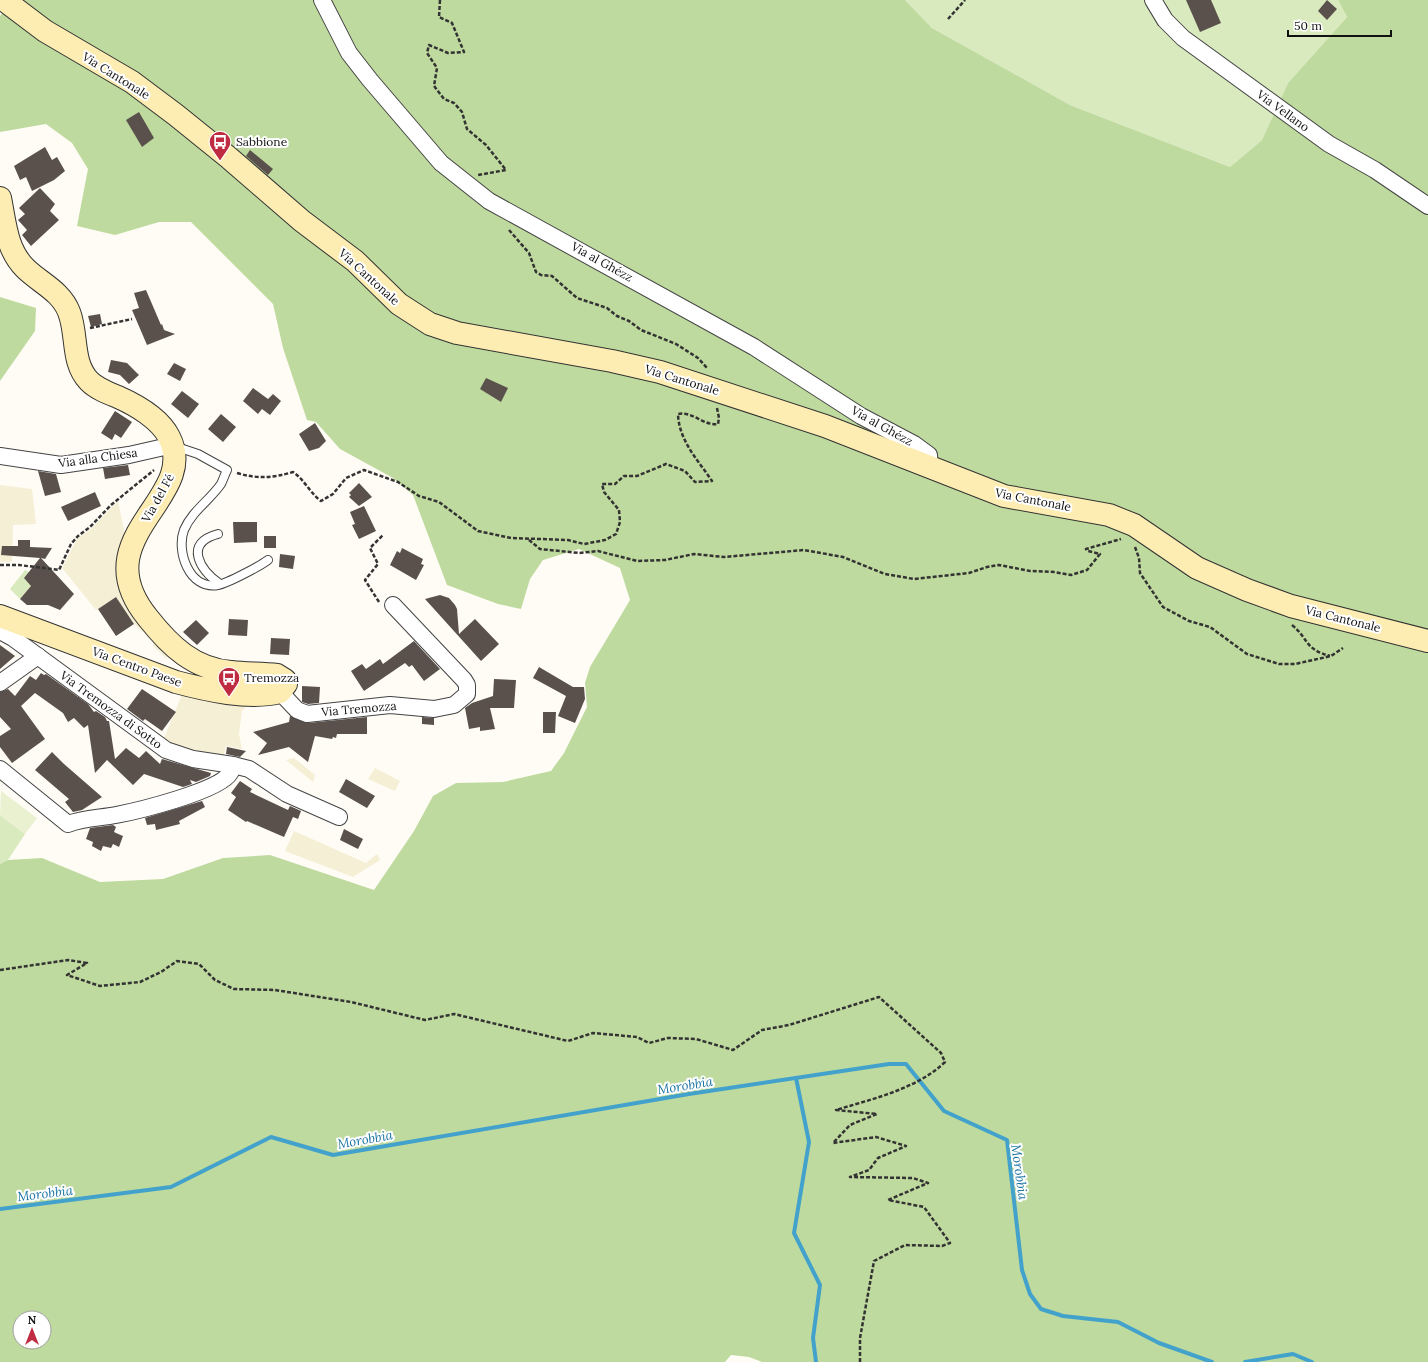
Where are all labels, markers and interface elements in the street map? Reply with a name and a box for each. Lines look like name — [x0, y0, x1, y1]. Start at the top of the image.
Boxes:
scale bar — [1288, 12, 1391, 38]
text: 50 m — [1294, 18, 1322, 33]
street label: Via Cantonale — [79, 48, 153, 103]
street label: Via Vellano — [1253, 86, 1312, 135]
bus stop icon: Sabbione — [207, 129, 233, 162]
place label: Sabbione — [236, 134, 288, 149]
street label: Via al Ghézz — [568, 238, 636, 285]
street label: Via Cantonale — [335, 245, 403, 308]
street label: Via Cantonale — [642, 361, 722, 398]
street label: Via al Ghézz — [848, 402, 916, 449]
street label: Via alla Chiesa — [56, 445, 138, 471]
street label: Via del Fé — [138, 470, 177, 526]
street label: Via Cantonale — [993, 485, 1073, 514]
street label: Via Cantonale — [1303, 602, 1383, 635]
street label: Via Centro Paese — [89, 643, 185, 690]
bus stop icon: Tremozza — [216, 665, 242, 698]
street label: Via Tremozza di Sotto — [56, 667, 165, 752]
place label: Tremozza — [244, 670, 299, 685]
street label: Via Tremozza — [320, 698, 397, 719]
water label: Morobbia — [656, 1073, 715, 1098]
water label: Morobbia — [336, 1126, 395, 1153]
water label: Morobbia — [1007, 1143, 1032, 1202]
water label: Morobbia — [16, 1182, 75, 1205]
north arrow — [12, 1310, 52, 1350]
text: N — [28, 1313, 37, 1327]

